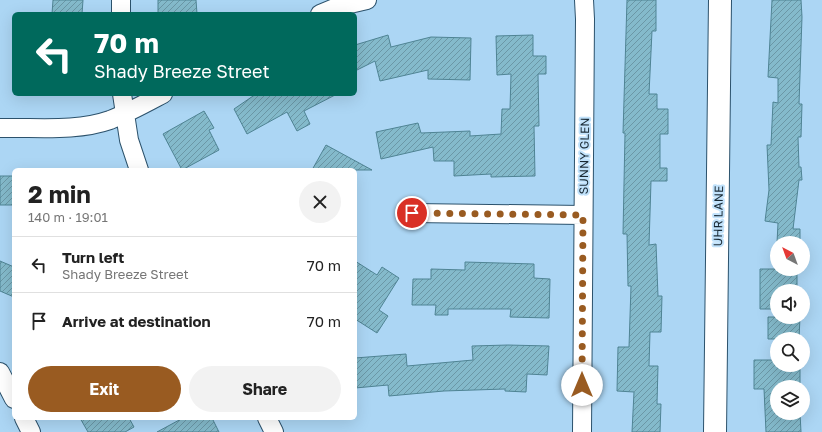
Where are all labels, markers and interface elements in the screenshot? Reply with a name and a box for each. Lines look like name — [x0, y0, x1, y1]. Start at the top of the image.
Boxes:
text: 70 m — [94, 26, 159, 59]
icon: left — [28, 28, 80, 80]
text: Shady Breeze Street — [94, 60, 270, 82]
street label: SUNNY GLEN — [576, 117, 592, 195]
text: 2 min — [28, 179, 91, 208]
button: close — [299, 181, 341, 223]
street label: UHR LANE — [710, 186, 726, 246]
pin — [395, 196, 429, 230]
icon: arrive — [401, 202, 423, 224]
text: 140 m · 19:01 — [28, 209, 108, 225]
north arrow — [770, 236, 810, 276]
map controls — [770, 236, 810, 420]
text: Turn left — [62, 248, 124, 266]
icon: left — [28, 254, 50, 276]
text: 70 m — [307, 256, 341, 274]
text: Shady Breeze Street — [62, 266, 189, 282]
button: sound — [770, 284, 810, 324]
icon: arrive — [28, 310, 50, 332]
text: Arrive at destination — [62, 312, 211, 330]
text: 70 m — [307, 312, 341, 330]
button: search — [770, 332, 810, 372]
position arrow — [561, 364, 603, 406]
button: Exit — [28, 366, 181, 412]
button: Share — [189, 366, 341, 412]
button: layers — [770, 380, 810, 420]

